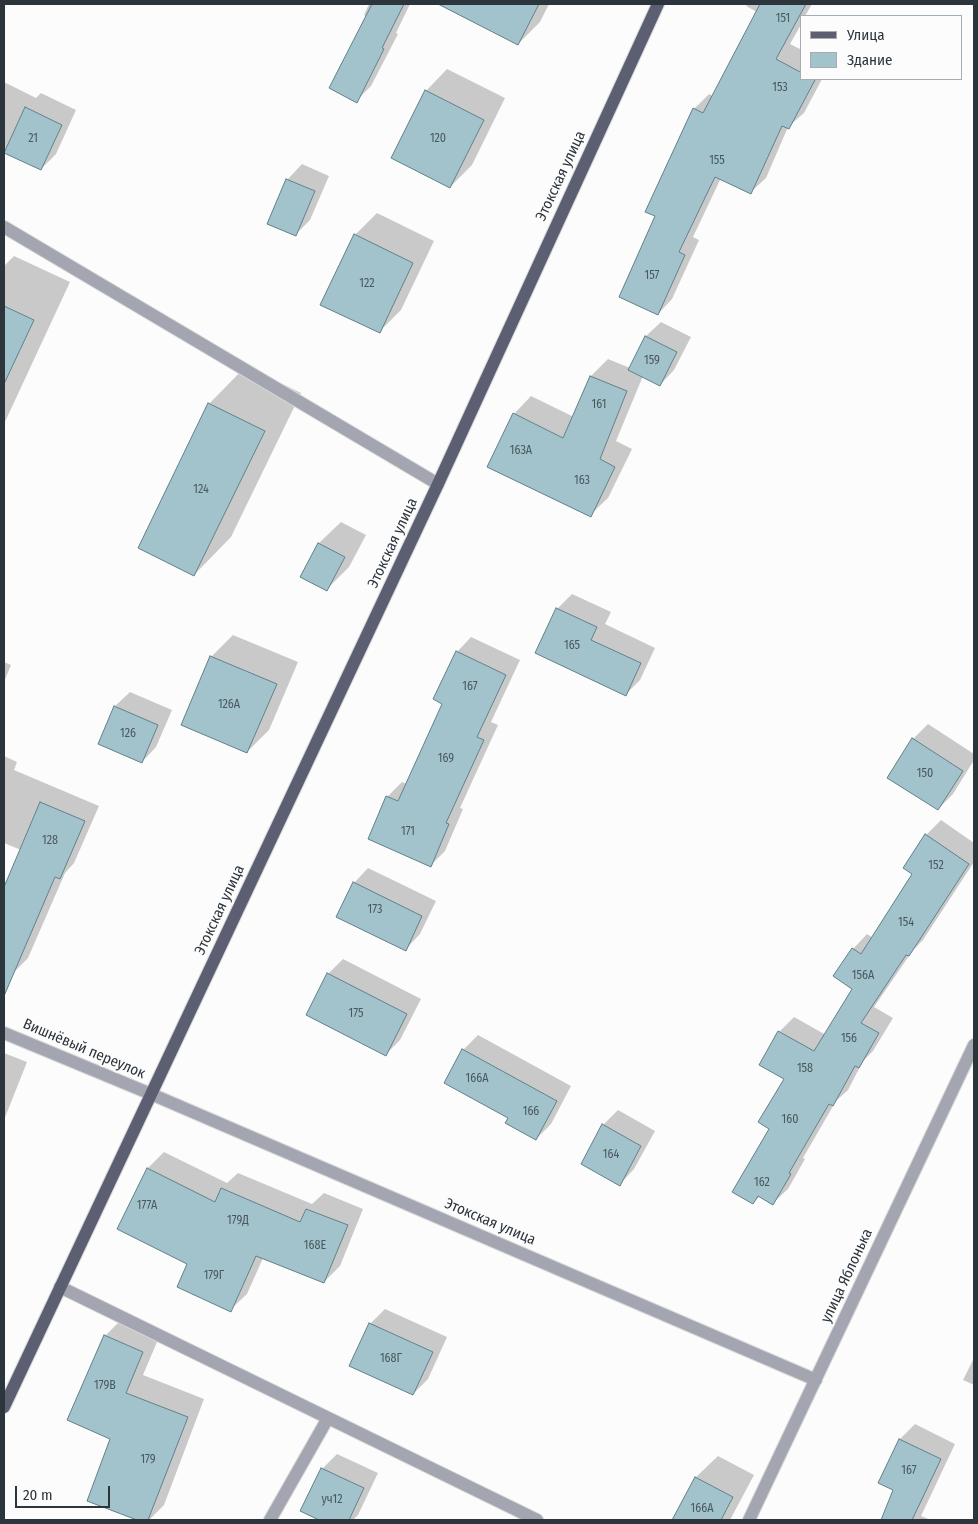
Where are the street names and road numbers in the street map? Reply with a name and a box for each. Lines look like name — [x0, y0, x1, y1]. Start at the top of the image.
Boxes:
street label: Этокская улица — [532, 128, 590, 224]
street label: Этокская улица — [364, 495, 422, 591]
street label: Этокская улица — [191, 862, 249, 958]
street label: Вишнёвый переулок — [20, 1015, 148, 1083]
street label: Этокская улица — [442, 1195, 538, 1249]
street label: улица Яблонька — [817, 1226, 877, 1326]

